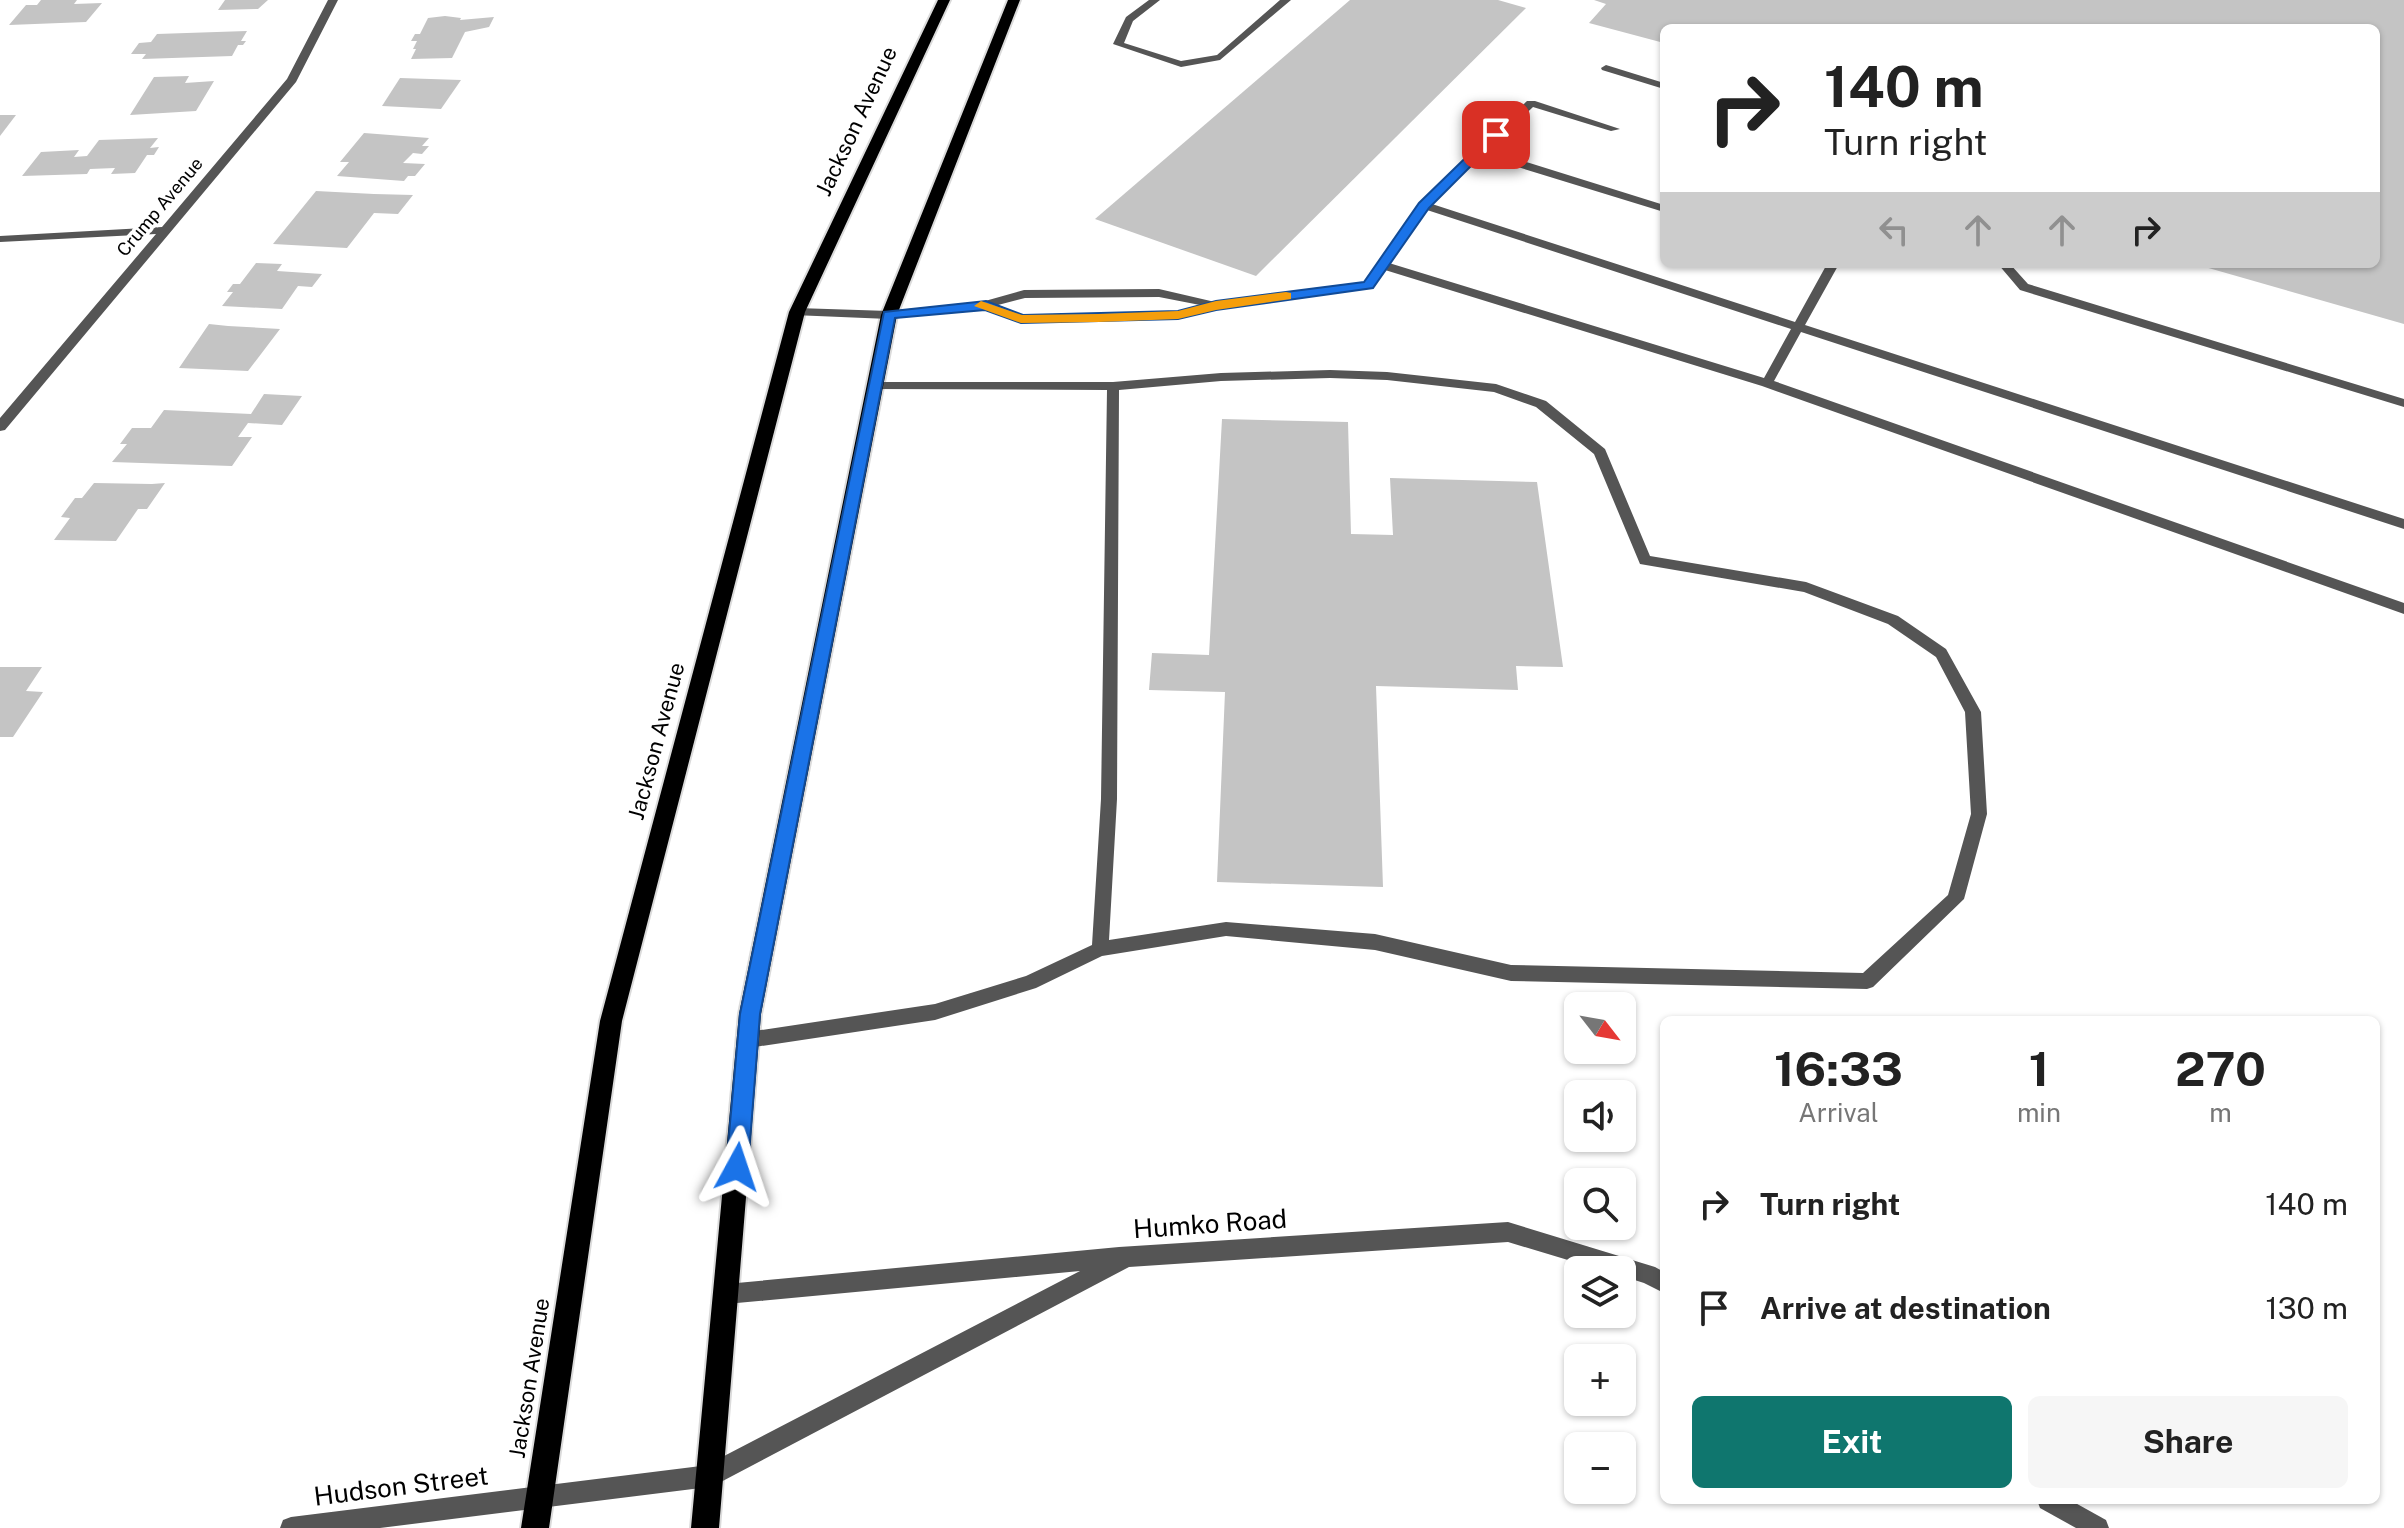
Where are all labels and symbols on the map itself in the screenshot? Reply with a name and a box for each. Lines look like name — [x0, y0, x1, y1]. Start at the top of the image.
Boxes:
street label: Jackson Avenue — [810, 42, 902, 200]
pin — [1462, 101, 1530, 169]
street label: Crump Avenue — [112, 153, 207, 260]
street label: Jackson Avenue — [623, 659, 689, 823]
north arrow — [1564, 992, 1636, 1064]
position arrow — [695, 1125, 779, 1209]
street label: Humko Road — [1132, 1203, 1288, 1244]
street label: Jackson Avenue — [504, 1296, 554, 1460]
street label: Hudson Street — [312, 1459, 490, 1512]

